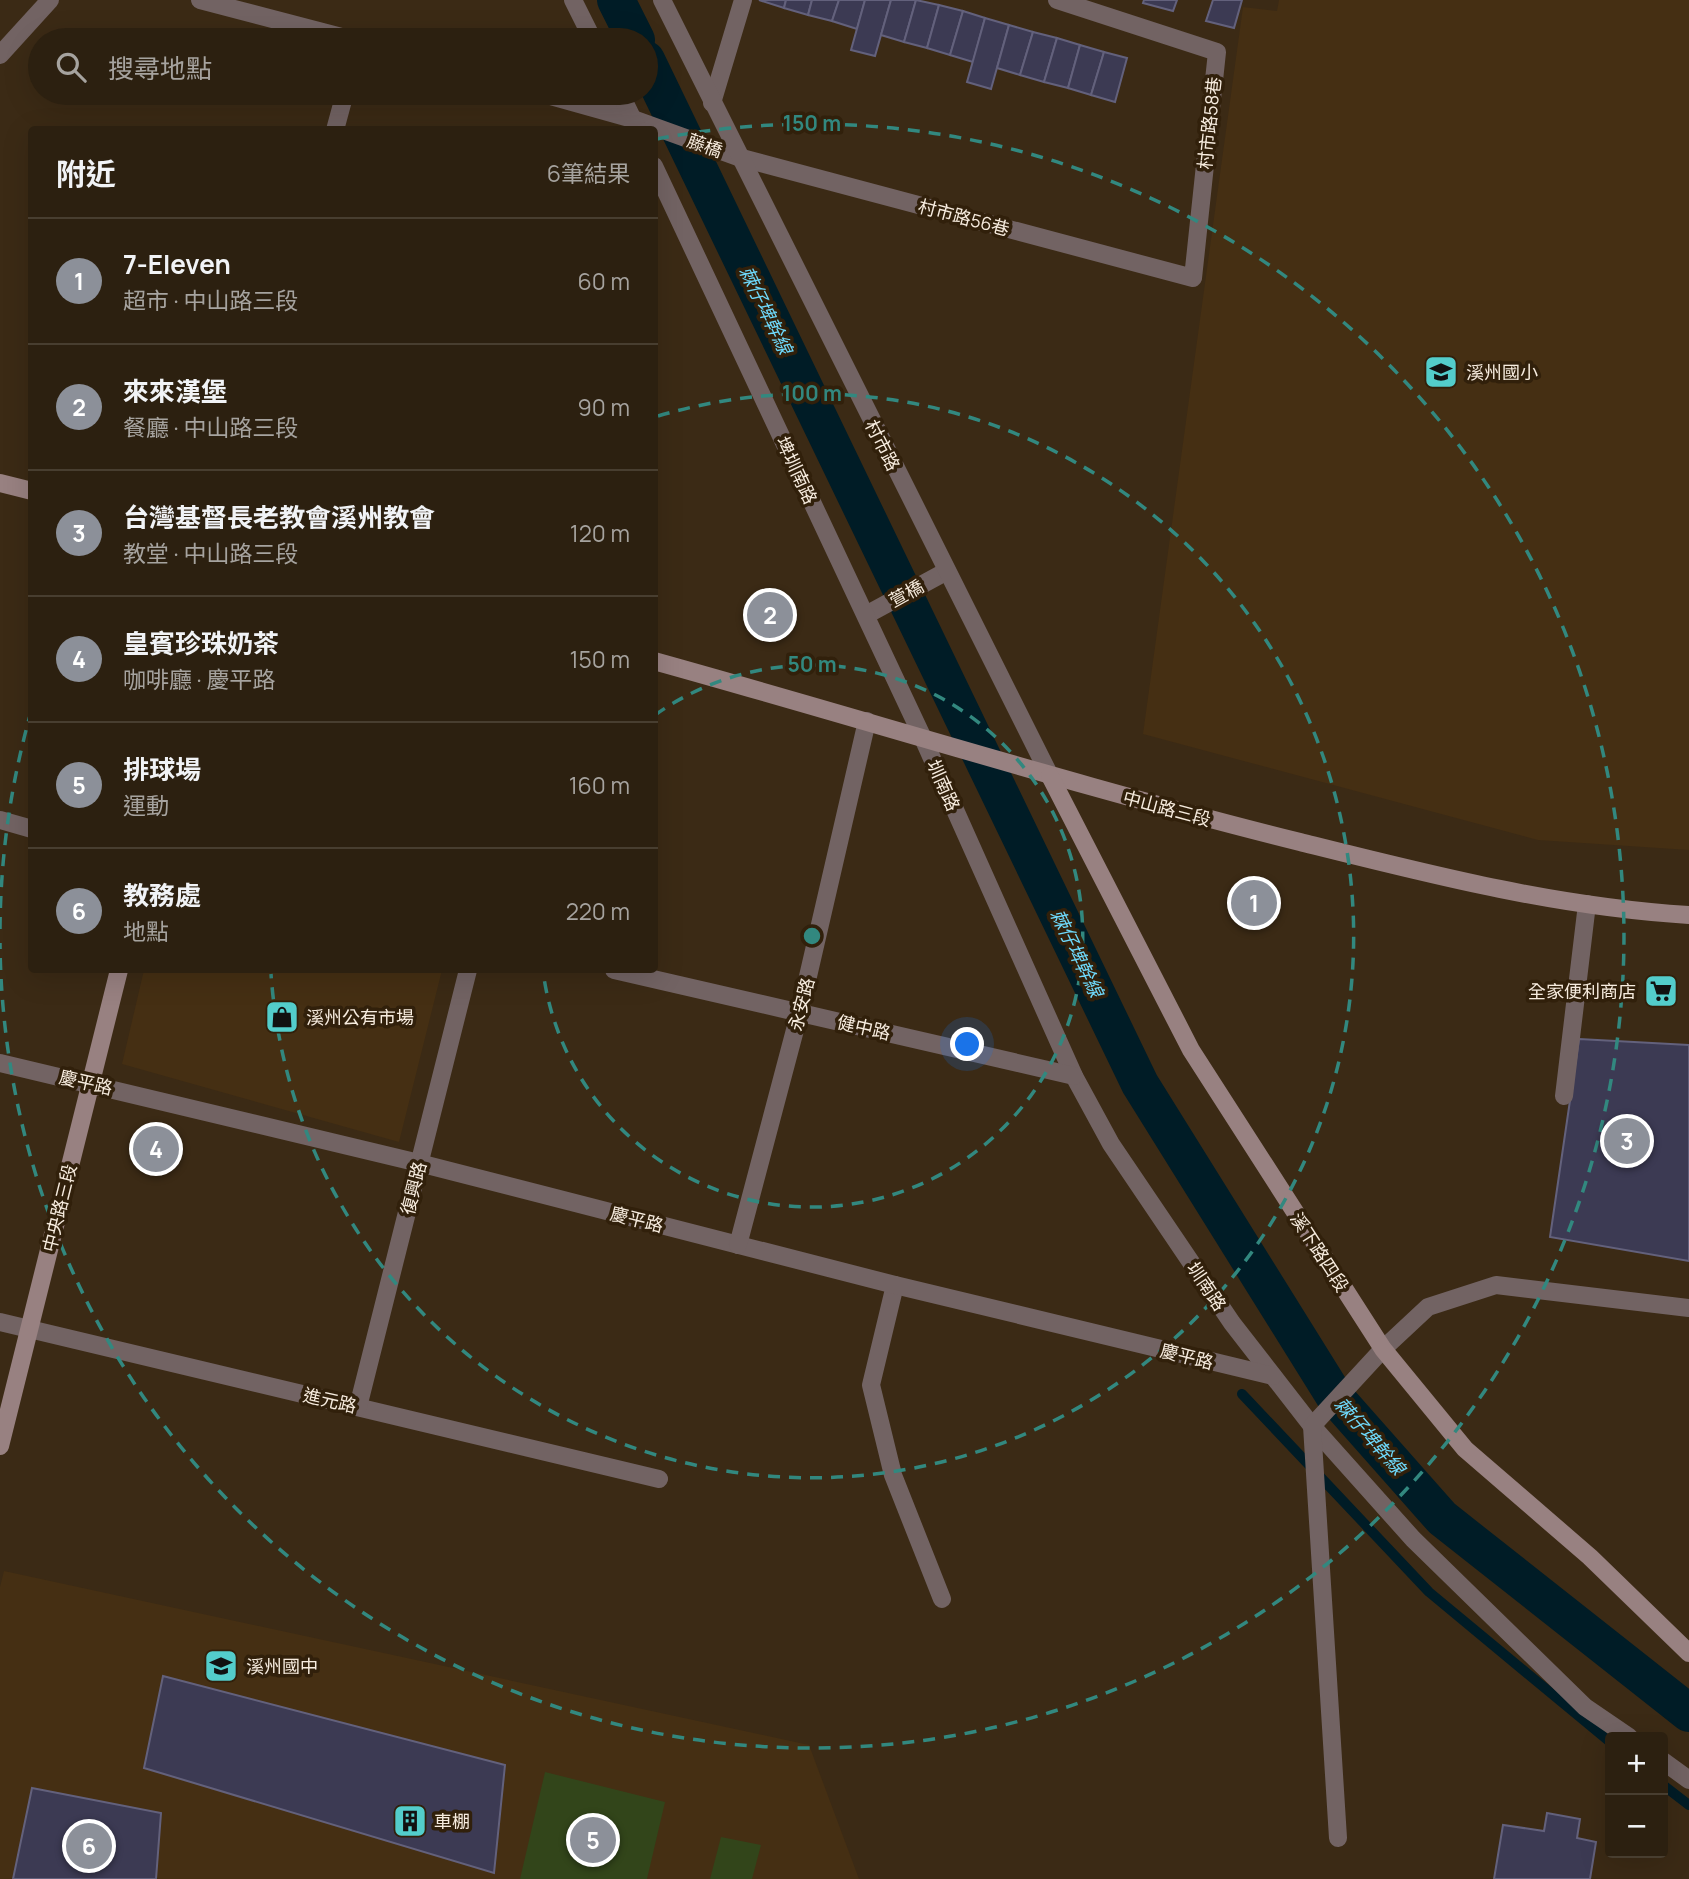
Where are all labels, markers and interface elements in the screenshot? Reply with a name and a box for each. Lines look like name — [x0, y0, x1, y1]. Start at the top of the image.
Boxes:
search box — [28, 28, 658, 105]
icon: search — [52, 48, 90, 86]
text: 搜尋地點 — [108, 50, 212, 86]
street label: 村市路58巷 — [1192, 76, 1226, 170]
text: 150 m — [783, 109, 841, 137]
street label: 藤橋 — [684, 128, 726, 162]
text: 附近 — [56, 153, 116, 194]
text: 6筆結果 — [547, 157, 630, 189]
street label: 村市路56巷 — [916, 193, 1012, 241]
text: 7-Eleven — [123, 246, 231, 282]
water label: 棘仔埤幹線 — [733, 262, 799, 360]
text: 1 — [74, 265, 84, 297]
text: 60 m — [578, 265, 630, 297]
text: 超市 · 中山路三段 — [123, 284, 298, 316]
school or university icon: 溪州國小 — [1422, 353, 1460, 391]
place label: 溪州國小 — [1466, 360, 1538, 384]
text: 來來漢堡 — [123, 373, 227, 409]
text: 100 m — [782, 379, 842, 407]
text: 2 — [72, 391, 86, 423]
text: 90 m — [578, 391, 630, 423]
text: 餐廳 · 中山路三段 — [123, 411, 298, 443]
street label: 村市路 — [860, 415, 906, 475]
street label: 埤圳南路 — [771, 432, 823, 508]
text: 台灣基督長老教會溪州教會 — [123, 499, 435, 535]
text: 3 — [72, 517, 86, 549]
text: 120 m — [570, 517, 630, 549]
text: 教堂 · 中山路三段 — [123, 537, 298, 569]
street label: 萱橋 — [884, 574, 928, 612]
pin: 2 — [747, 589, 793, 641]
text: 皇賓珍珠奶茶 — [123, 625, 279, 661]
text: 4 — [72, 643, 86, 675]
text: 150 m — [570, 643, 630, 675]
text: 50 m — [787, 650, 837, 678]
text: 咖啡廳 · 慶平路 — [123, 663, 275, 695]
text: 排球場 — [123, 751, 201, 787]
street label: 圳南路 — [922, 755, 966, 815]
text: 5 — [72, 769, 86, 801]
text: 160 m — [569, 769, 630, 801]
street label: 中山路三段 — [1120, 785, 1214, 831]
text: 運動 — [123, 789, 169, 821]
text: 教務處 — [123, 877, 201, 913]
pin: 1 — [1231, 877, 1277, 929]
text: 6 — [72, 895, 86, 927]
text: 220 m — [566, 895, 630, 927]
water label: 棘仔埤幹線 — [1044, 905, 1110, 1003]
text: 地點 — [123, 915, 169, 947]
centre of rings — [800, 924, 824, 948]
supermarket icon: 全家便利商店 — [1642, 972, 1680, 1010]
street label: 永安路 — [783, 975, 819, 1033]
place label: 全家便利商店 — [1528, 979, 1636, 1003]
shop icon: 溪州公有市場 — [263, 998, 301, 1036]
place label: 溪州公有市場 — [306, 1005, 414, 1029]
street label: 健中路 — [835, 1009, 893, 1045]
your location — [950, 1027, 984, 1061]
street label: 慶平路 — [57, 1064, 115, 1100]
pin: 3 — [1604, 1115, 1650, 1167]
pin: 4 — [133, 1123, 179, 1175]
street label: 復興路 — [395, 1159, 431, 1217]
street label: 中央路三段 — [36, 1161, 82, 1255]
street label: 慶平路 — [608, 1201, 666, 1237]
street label: 溪下路四段 — [1285, 1208, 1355, 1296]
street label: 圳南路 — [1182, 1257, 1232, 1315]
street label: 慶平路 — [1158, 1338, 1216, 1374]
street label: 進元路 — [301, 1382, 359, 1418]
water label: 棘仔埤幹線 — [1329, 1392, 1412, 1482]
school or university icon: 溪州國中 — [202, 1647, 240, 1685]
place label: 溪州國中 — [246, 1654, 318, 1678]
map controls — [1605, 1732, 1668, 1858]
button: + — [1605, 1732, 1668, 1795]
button: − — [1605, 1795, 1668, 1858]
building icon: 車棚 — [391, 1802, 429, 1840]
place label: 車棚 — [434, 1809, 470, 1833]
pin: 5 — [570, 1814, 616, 1866]
pin: 6 — [66, 1820, 112, 1872]

